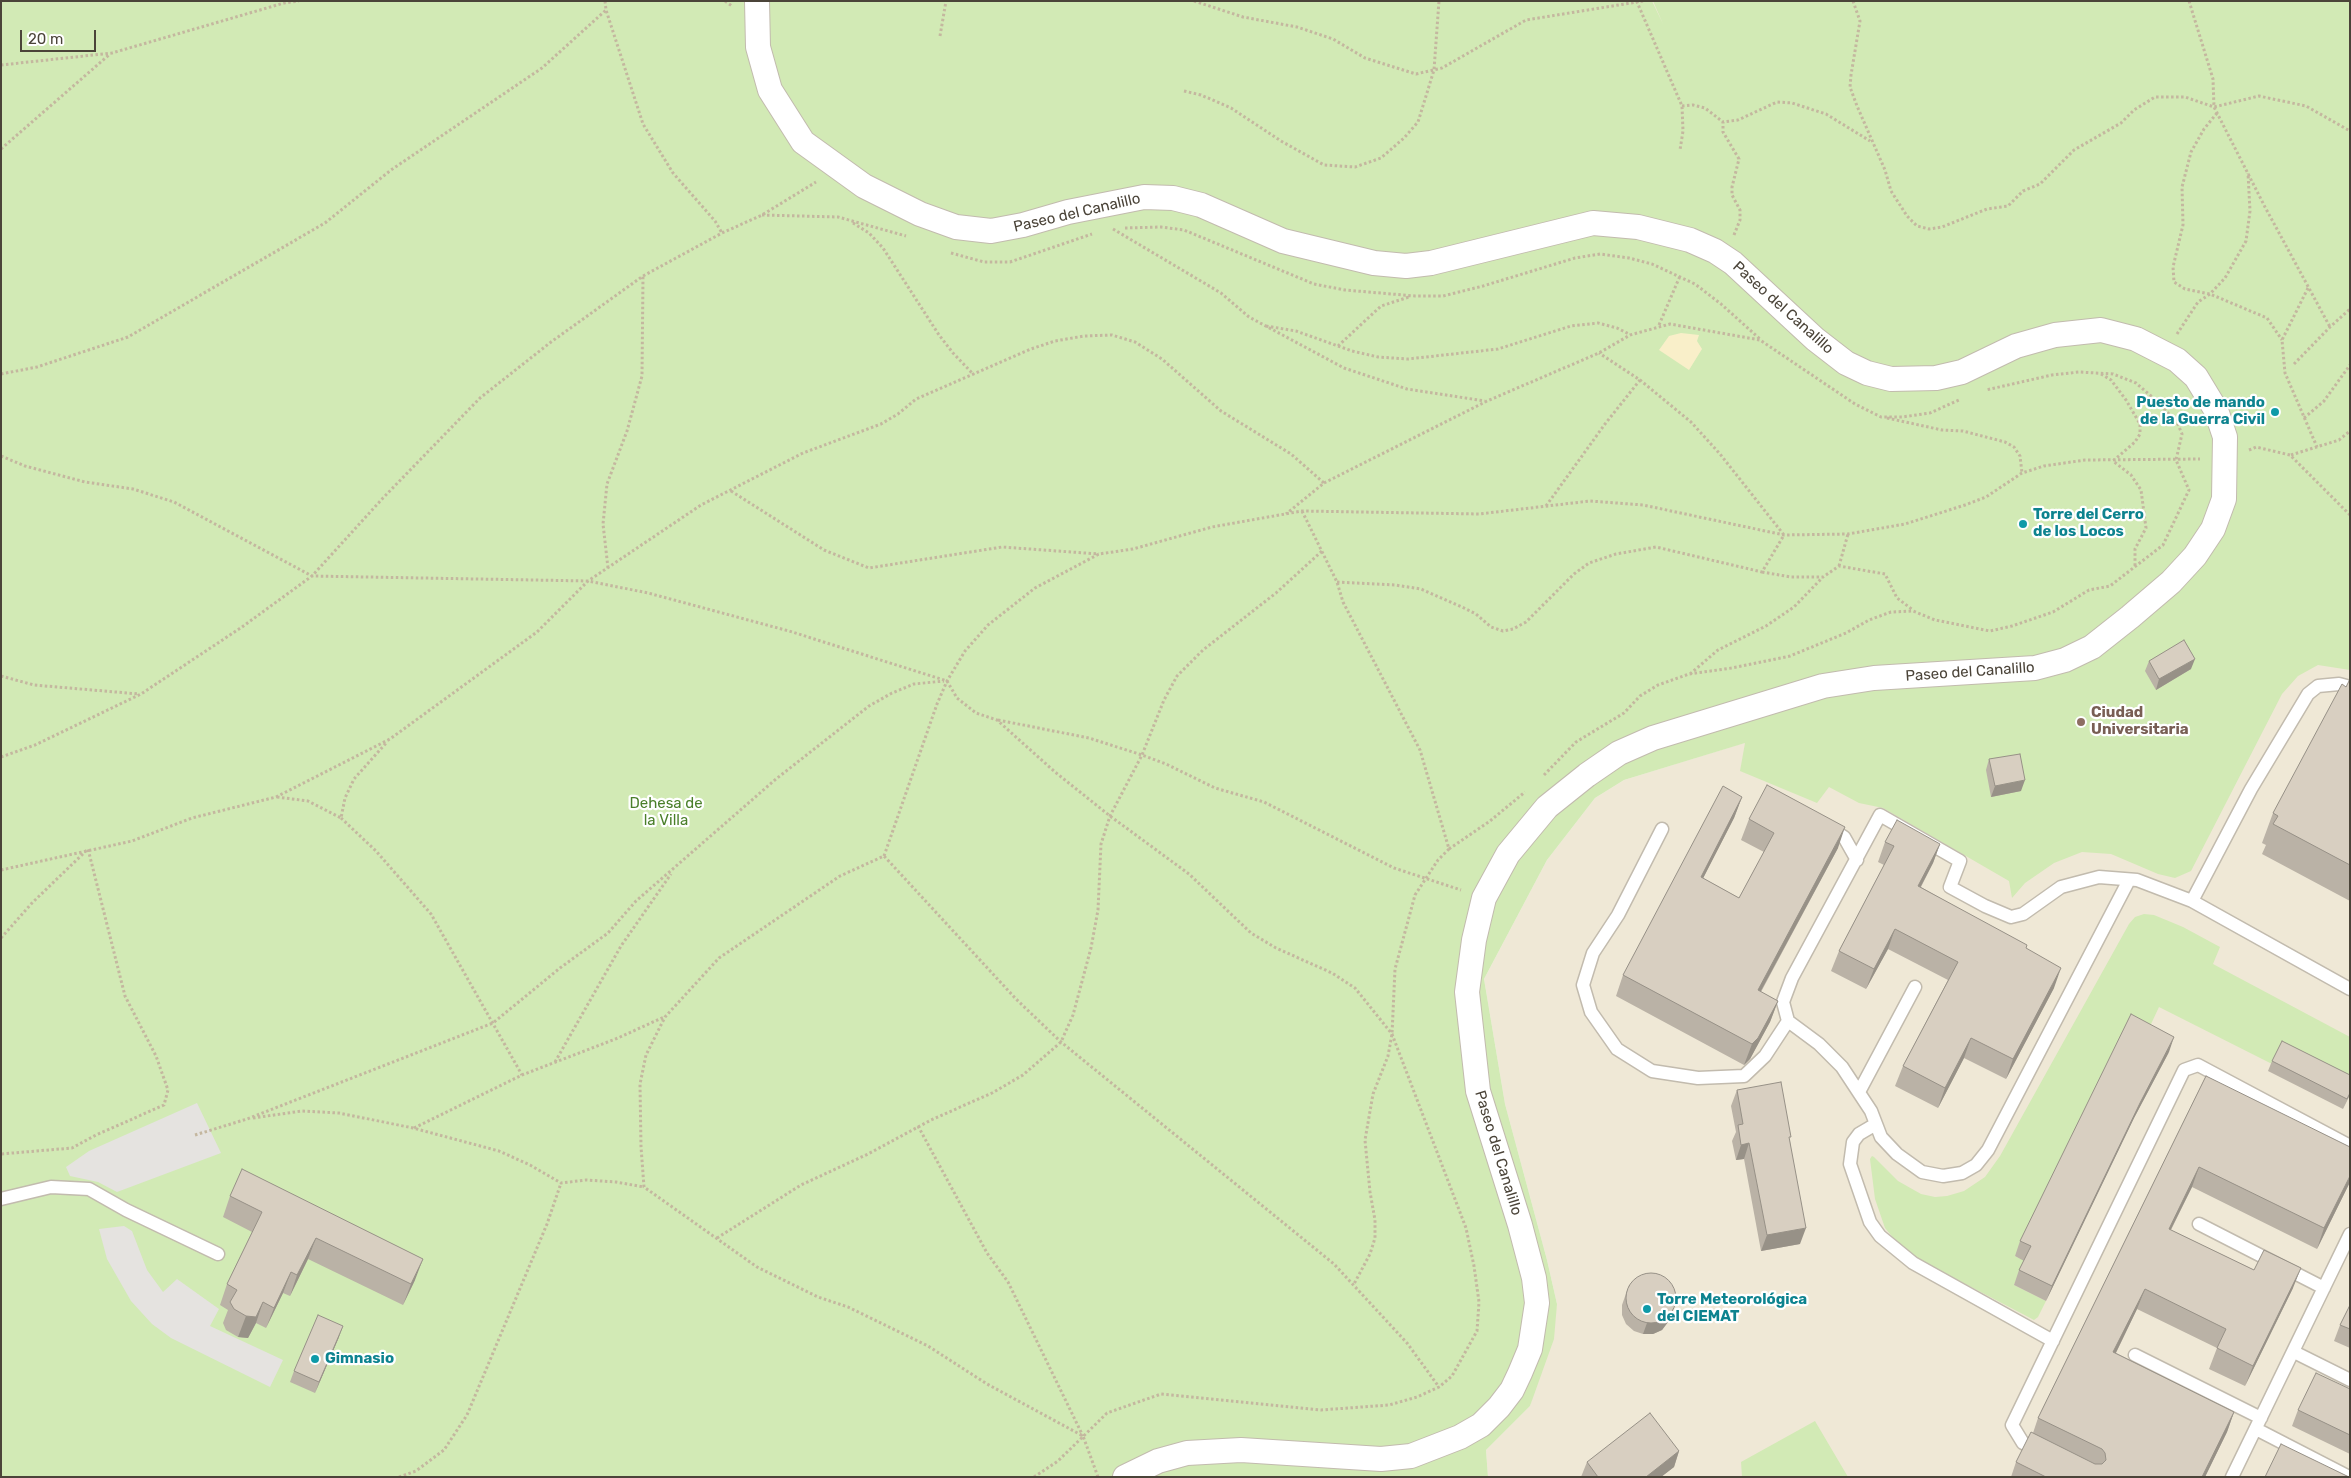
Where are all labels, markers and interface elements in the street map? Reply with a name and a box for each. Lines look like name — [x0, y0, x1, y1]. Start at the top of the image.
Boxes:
scale bar — [22, 20, 99, 52]
text: 20 m — [28, 30, 63, 48]
street label: Paseo del Canalillo — [1012, 190, 1142, 236]
street label: Paseo del Canalillo — [1729, 258, 1837, 358]
place label: Puesto de mando de la Guerra Civil — [2136, 394, 2265, 429]
marker: Puesto de mando de la Guerra Civil — [2269, 406, 2281, 418]
place label: Torre del Cerro de los Locos — [2033, 506, 2144, 541]
marker: Torre del Cerro de los Locos — [2017, 518, 2029, 530]
street label: Paseo del Canalillo — [1905, 659, 2035, 685]
place label: Ciudad Universitaria — [2091, 704, 2189, 739]
marker: Ciudad Universitaria — [2075, 716, 2087, 728]
park label: Dehesa de la Villa — [629, 795, 703, 830]
street label: Paseo del Canalillo — [1470, 1088, 1526, 1218]
place label: Torre Meteorológica del CIEMAT — [1657, 1291, 1807, 1326]
marker: Torre Meteorológica del CIEMAT — [1641, 1303, 1653, 1315]
place label: Gimnasio — [325, 1350, 394, 1368]
marker: Gimnasio — [309, 1353, 321, 1365]

